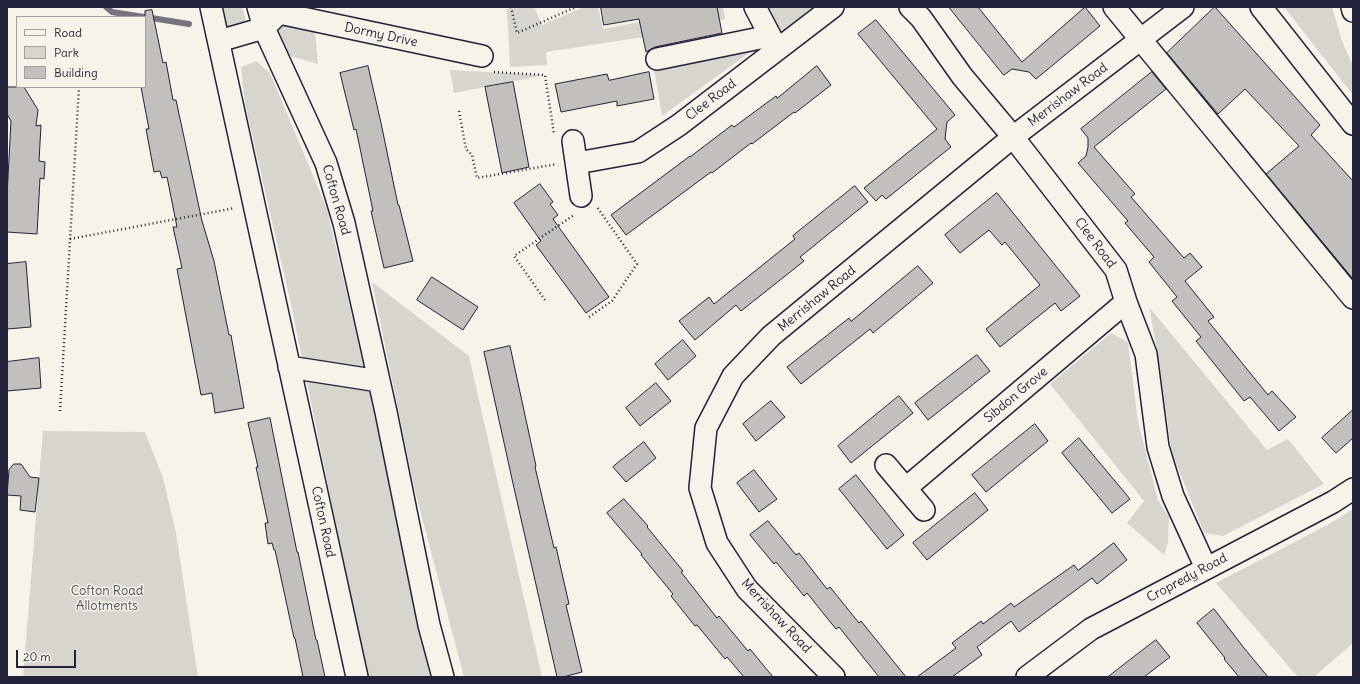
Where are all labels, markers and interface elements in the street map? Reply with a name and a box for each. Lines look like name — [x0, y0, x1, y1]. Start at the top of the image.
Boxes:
legend — [16, 16, 146, 88]
street label: Dormy Drive — [343, 20, 419, 50]
text: Road — [54, 25, 82, 40]
text: Park — [54, 45, 79, 60]
street label: Merrishaw Road — [1025, 60, 1111, 130]
text: Building — [54, 65, 98, 80]
street label: Clee Road — [683, 76, 739, 124]
street label: Cofton Road — [318, 163, 354, 237]
street label: Clee Road — [1071, 215, 1119, 271]
street label: Merrishaw Road — [775, 263, 859, 335]
street label: Sibdon Grove — [981, 364, 1051, 426]
street label: Cofton Road — [308, 485, 338, 559]
street label: Cropredy Road — [1144, 550, 1230, 606]
street label: Merrishaw Road — [738, 576, 814, 656]
park label: Cofton Road Allotments — [71, 583, 143, 614]
scale bar — [18, 642, 78, 668]
text: 20 m — [23, 649, 51, 664]

